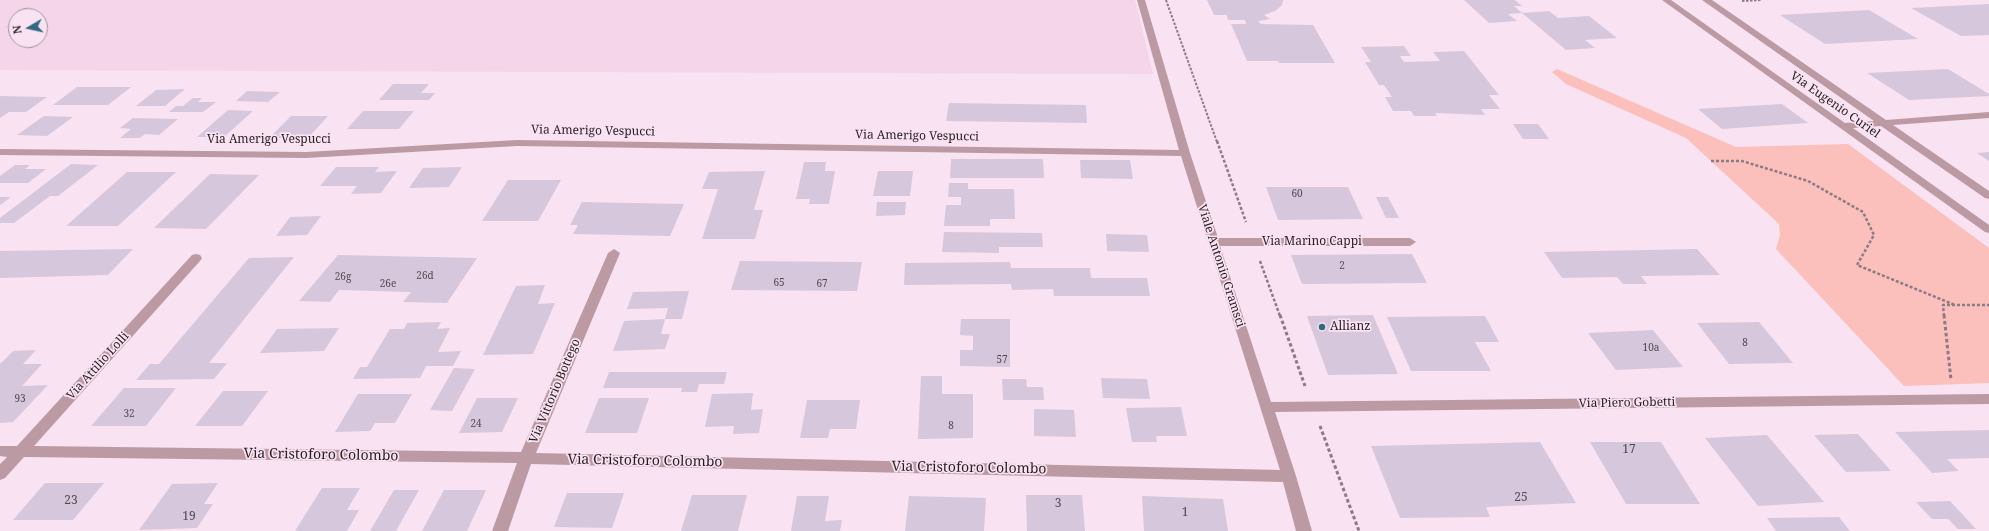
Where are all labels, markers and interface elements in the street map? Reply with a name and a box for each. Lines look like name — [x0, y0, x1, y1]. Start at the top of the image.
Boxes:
north arrow — [8, 8, 48, 48]
text: N — [9, 24, 25, 35]
street label: Via Eugenio Curiel — [1787, 69, 1883, 141]
street label: Via Amerigo Vespucci — [531, 123, 655, 139]
street label: Via Amerigo Vespucci — [855, 128, 979, 144]
street label: Via Amerigo Vespucci — [207, 133, 331, 147]
house number: 60 — [1291, 188, 1303, 200]
street label: Viale Antonio Gramsci — [1194, 203, 1248, 329]
street label: Via Marino Cappi — [1262, 235, 1362, 249]
house number: 2 — [1339, 260, 1345, 272]
house number: 26d — [416, 270, 434, 282]
house number: 26g — [335, 271, 351, 283]
house number: 65 — [773, 277, 785, 289]
house number: 26e — [380, 278, 396, 290]
house number: 67 — [816, 278, 828, 290]
place label: Allianz — [1330, 320, 1370, 334]
marker: Allianz — [1317, 322, 1327, 332]
street label: Via Attilio Lolli — [64, 329, 132, 403]
street label: Via Vittorio Bottego — [527, 337, 583, 445]
house number: 8 — [1742, 337, 1748, 349]
house number: 10a — [1643, 342, 1659, 354]
house number: 57 — [996, 354, 1008, 366]
house number: 93 — [14, 393, 26, 405]
street label: Via Piero Gobetti — [1579, 395, 1675, 411]
house number: 32 — [123, 408, 135, 420]
house number: 24 — [470, 418, 482, 430]
house number: 8 — [948, 420, 954, 432]
house number: 17 — [1622, 443, 1636, 457]
street label: Via Cristoforo Colombo — [243, 445, 399, 465]
street label: Via Cristoforo Colombo — [567, 451, 723, 471]
street label: Via Cristoforo Colombo — [891, 458, 1047, 478]
house number: 25 — [1514, 491, 1528, 505]
house number: 23 — [64, 494, 78, 508]
house number: 3 — [1055, 497, 1061, 511]
house number: 1 — [1182, 506, 1188, 520]
house number: 19 — [182, 510, 196, 524]

